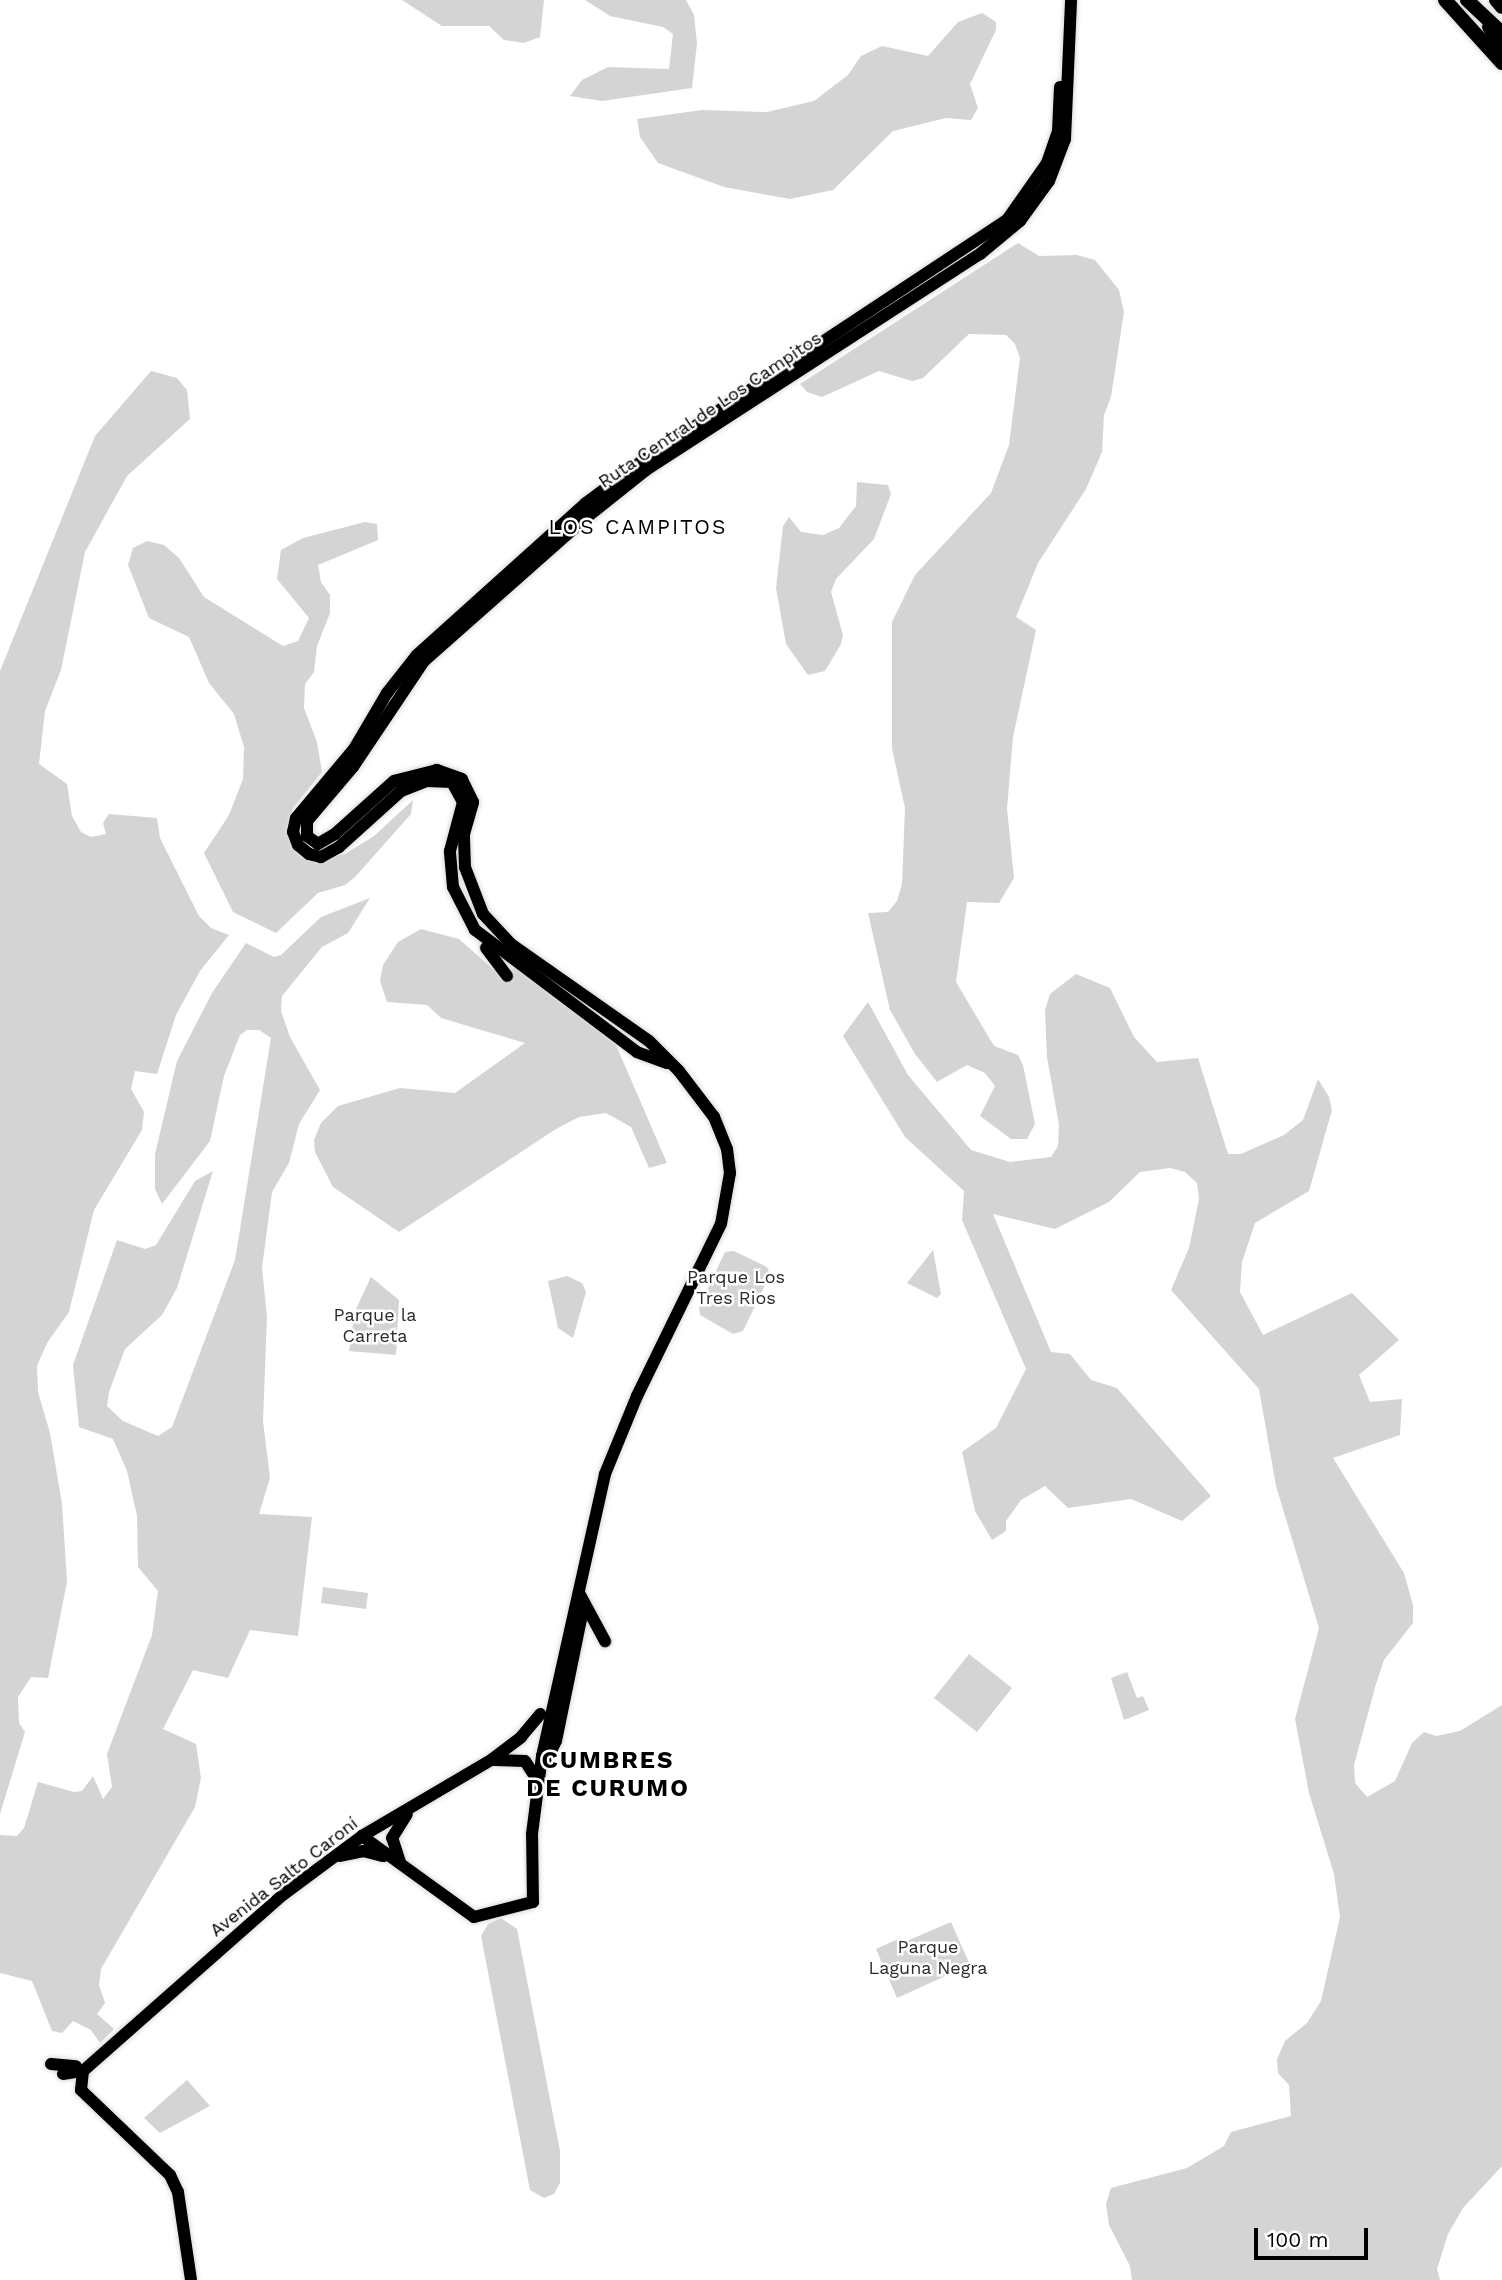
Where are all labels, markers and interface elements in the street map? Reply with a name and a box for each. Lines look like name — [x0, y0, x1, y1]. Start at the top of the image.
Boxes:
street label: Ruta Central de Los Campitos — [594, 327, 826, 493]
district label: LOS CAMPITOS — [550, 514, 726, 540]
park label: Parque Los Tres Rios — [687, 1267, 785, 1310]
park label: Parque la Carreta — [334, 1305, 416, 1348]
district label: CUMBRES DE CURUMO — [527, 1747, 689, 1803]
street label: Avenida Salto Caroní — [206, 1812, 362, 1942]
park label: Parque Laguna Negra — [868, 1937, 988, 1980]
scale bar — [1257, 2214, 1371, 2258]
text: 100 m — [1267, 2227, 1329, 2252]

